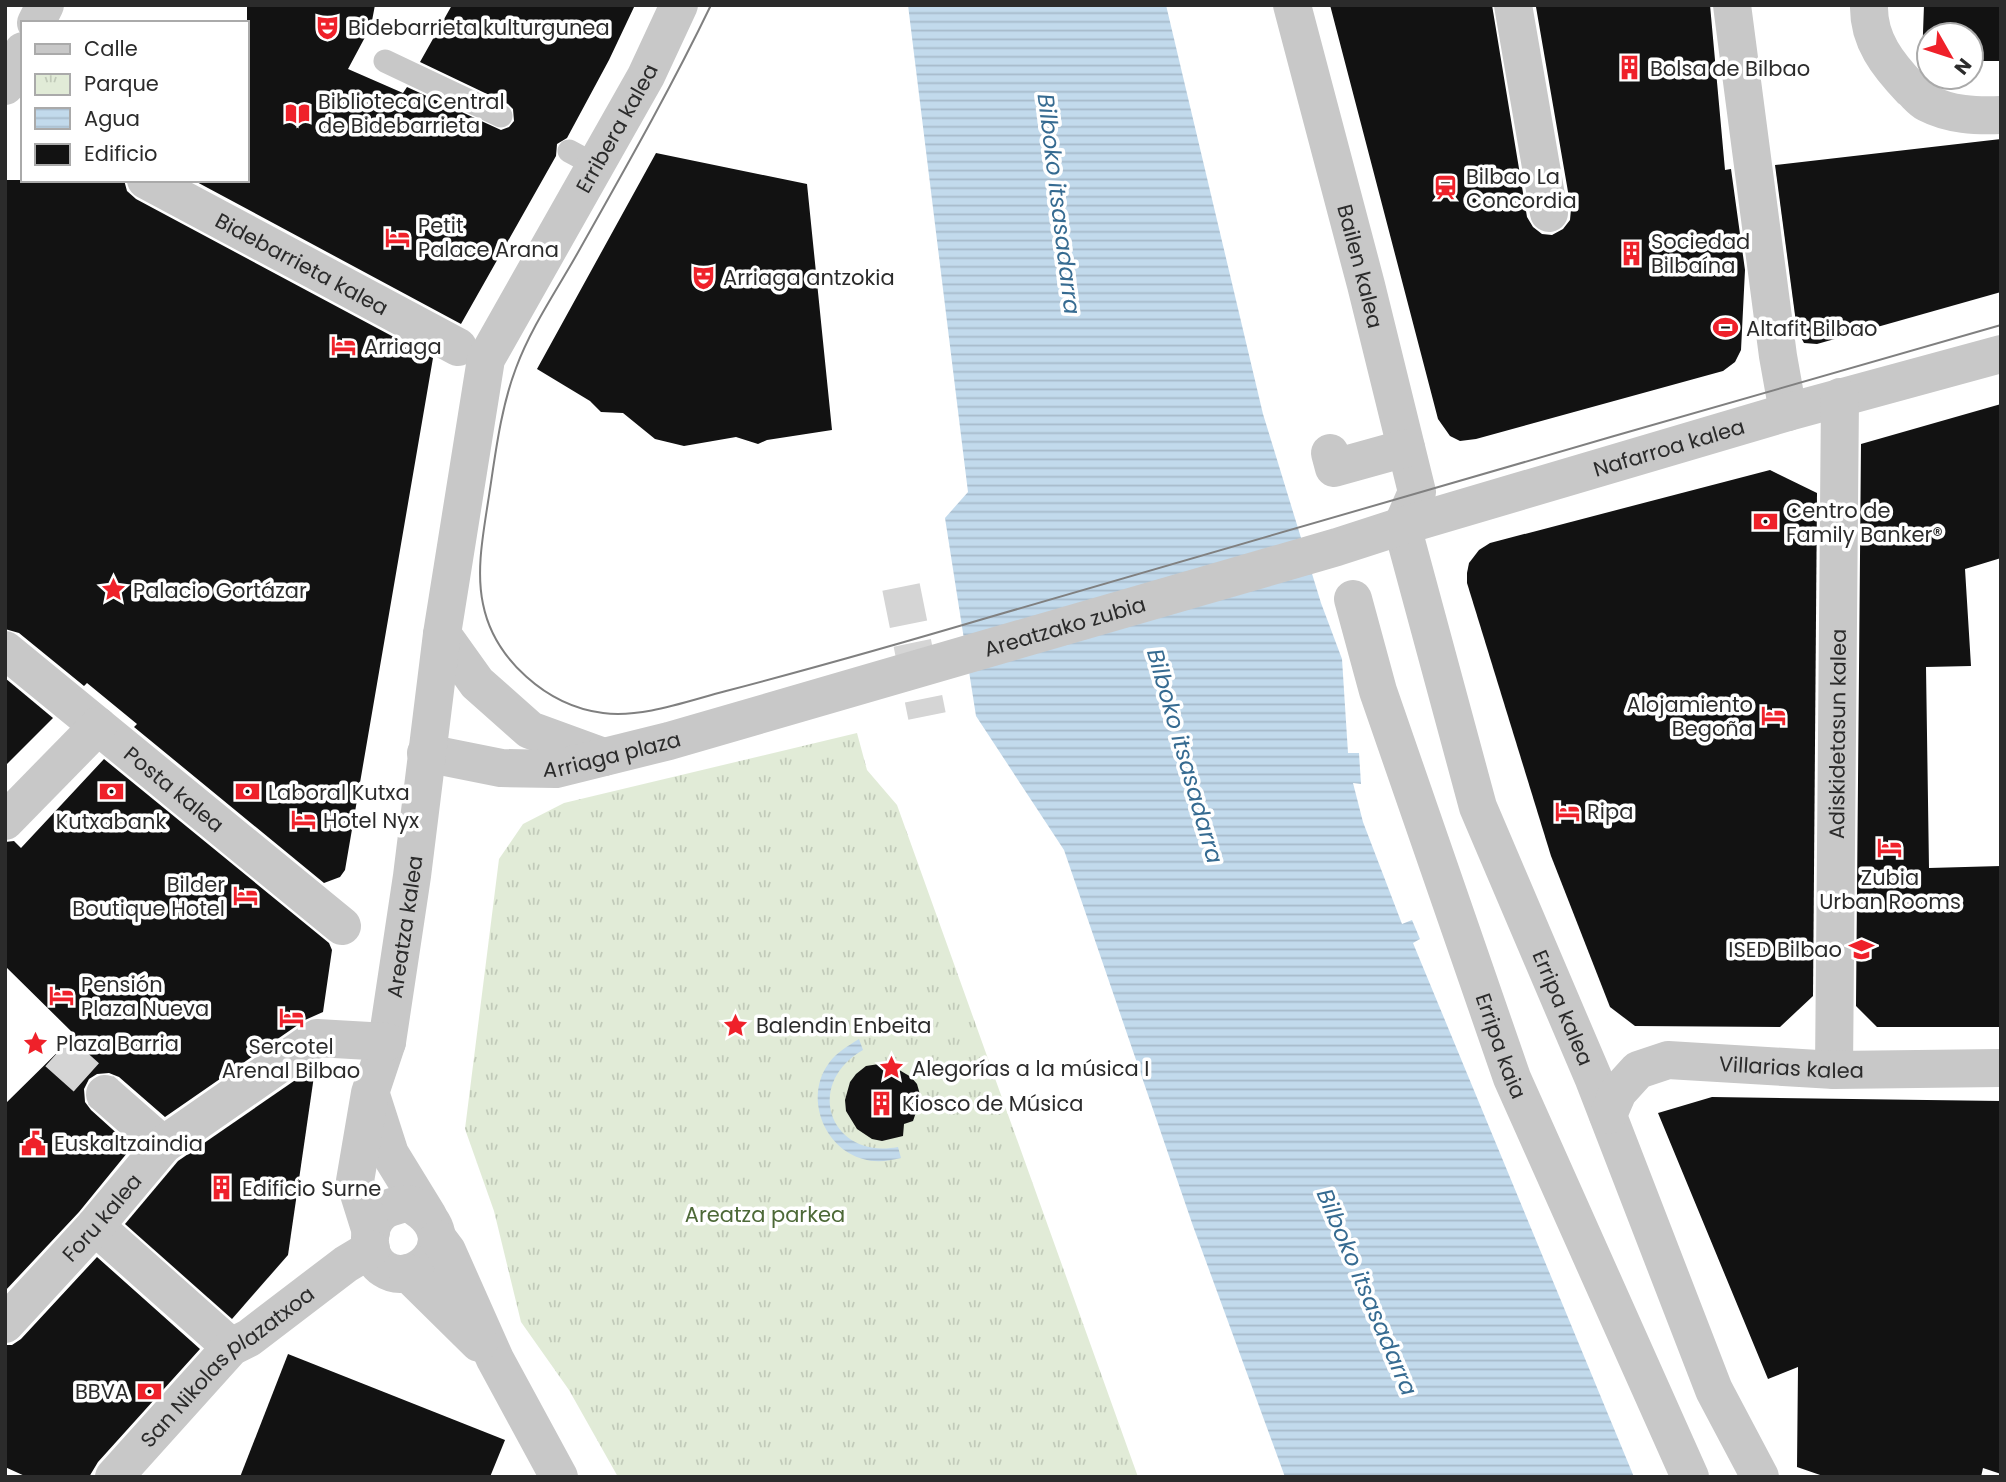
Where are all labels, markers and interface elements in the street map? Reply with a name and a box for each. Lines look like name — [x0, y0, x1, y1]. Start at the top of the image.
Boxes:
theatre icon: Bidebarrieta kulturgunea — [314, 13, 342, 41]
place label: Bidebarrieta kulturgunea — [348, 13, 610, 42]
legend — [21, 21, 248, 182]
north arrow — [1915, 21, 1985, 91]
text: Calle — [84, 34, 138, 63]
text: N — [1948, 52, 1978, 80]
building icon: Bolsa de Bilbao — [1616, 54, 1644, 82]
place label: Bolsa de Bilbao — [1650, 54, 1810, 83]
street label: Erribera kalea — [569, 59, 664, 198]
text: Parque — [84, 69, 159, 98]
place label: Biblioteca Central de Bidebarrieta — [318, 87, 505, 140]
water label: Bilboko itsasadarra — [1030, 92, 1088, 316]
library icon: Biblioteca Central de Bidebarrieta — [284, 99, 312, 127]
text: Agua — [84, 104, 140, 133]
text: Edificio — [84, 139, 158, 168]
place label: Bilbao La Concordia — [1466, 162, 1577, 215]
station icon: Bilbao La Concordia — [1432, 174, 1460, 202]
street label: Bailen kalea — [1331, 201, 1391, 331]
street label: Bidebarrieta kalea — [210, 205, 394, 322]
place label: Petit Palace Arana — [418, 211, 559, 264]
hotel icon: Petit Palace Arana — [384, 223, 412, 251]
place label: Sociedad Bilbaína — [1651, 227, 1750, 280]
building icon: Sociedad Bilbaína — [1617, 239, 1645, 267]
theatre icon: Arriaga antzokia — [689, 263, 717, 291]
place label: Arriaga antzokia — [723, 263, 895, 292]
sports icon: Altafit Bilbao — [1712, 314, 1740, 342]
place label: Altafit Bilbao — [1746, 314, 1878, 343]
hotel icon: Arriaga — [330, 332, 358, 360]
place label: Arriaga — [364, 332, 442, 361]
street label: Nafarroa kalea — [1590, 411, 1748, 483]
place label: Centro de Family Banker® — [1786, 496, 1943, 549]
bank icon: Centro de Family Banker® — [1752, 508, 1780, 536]
place icon: Palacio Gortázar — [99, 576, 127, 604]
place label: Palacio Gortázar — [133, 576, 307, 605]
street label: Areatzako zubia — [980, 589, 1149, 663]
street label: Adiskidetasun kalea — [1822, 629, 1852, 839]
water label: Bilboko itsasadarra — [1139, 645, 1231, 867]
place label: Alojamiento Begoña — [1626, 690, 1753, 743]
hotel icon: Alojamiento Begoña — [1759, 702, 1787, 730]
street label: Arriaga plaza — [543, 724, 684, 784]
street label: Posta kalea — [118, 739, 231, 838]
bank icon: Kutxabank — [97, 778, 125, 806]
bank icon: Laboral Kutxa — [234, 778, 262, 806]
place label: Laboral Kutxa — [268, 778, 410, 807]
hotel icon: Ripa — [1553, 797, 1581, 825]
place label: Ripa — [1587, 797, 1633, 826]
hotel icon: Hotel Nyx — [289, 806, 317, 834]
place label: Hotel Nyx — [323, 806, 419, 835]
place label: Kutxabank — [56, 807, 166, 836]
hotel icon: Zubia Urban Rooms — [1876, 834, 1904, 862]
street label: Areatza kalea — [379, 854, 429, 1000]
place label: Zubia Urban Rooms — [1819, 863, 1961, 916]
place label: Bilder Boutique Hotel — [72, 870, 225, 923]
hotel icon: Bilder Boutique Hotel — [231, 882, 259, 910]
place label: ISED Bilbao — [1728, 935, 1842, 964]
school or university icon: ISED Bilbao — [1848, 935, 1876, 963]
street label: Erripa kalea — [1526, 945, 1601, 1070]
place label: Pensión Plaza Nueva — [81, 970, 209, 1023]
hotel icon: Pensión Plaza Nueva — [47, 982, 75, 1010]
street label: Erripa kaia — [1469, 989, 1534, 1103]
hotel icon: Sercotel Arenal Bilbao — [277, 1003, 305, 1031]
place icon: Balendin Enbeita — [722, 1011, 750, 1039]
place label: Balendin Enbeita — [756, 1011, 932, 1040]
place icon: Plaza Barria — [22, 1029, 50, 1057]
place label: Plaza Barria — [56, 1029, 179, 1058]
place label: Sercotel Arenal Bilbao — [222, 1032, 360, 1085]
street label: Villarias kalea — [1718, 1049, 1864, 1085]
place icon: Alegorías a la música I — [878, 1054, 906, 1082]
place label: Alegorías a la música I — [912, 1054, 1149, 1083]
building icon: Kiosco de Música — [868, 1089, 896, 1117]
place label: Kiosco de Música — [902, 1089, 1083, 1118]
public building icon: Euskaltzaindia — [20, 1129, 48, 1157]
place label: Euskaltzaindia — [54, 1129, 203, 1158]
street label: Foru kalea — [55, 1167, 148, 1268]
building icon: Edificio Surne — [208, 1174, 236, 1202]
place label: Edificio Surne — [242, 1174, 381, 1203]
water label: Bilboko itsasadarra — [1309, 1184, 1425, 1400]
park label: Areatza parkea — [685, 1200, 845, 1229]
street label: San Nikolas plazatxoa — [133, 1279, 320, 1453]
place label: BBVA — [75, 1377, 129, 1406]
bank icon: BBVA — [135, 1377, 163, 1405]

